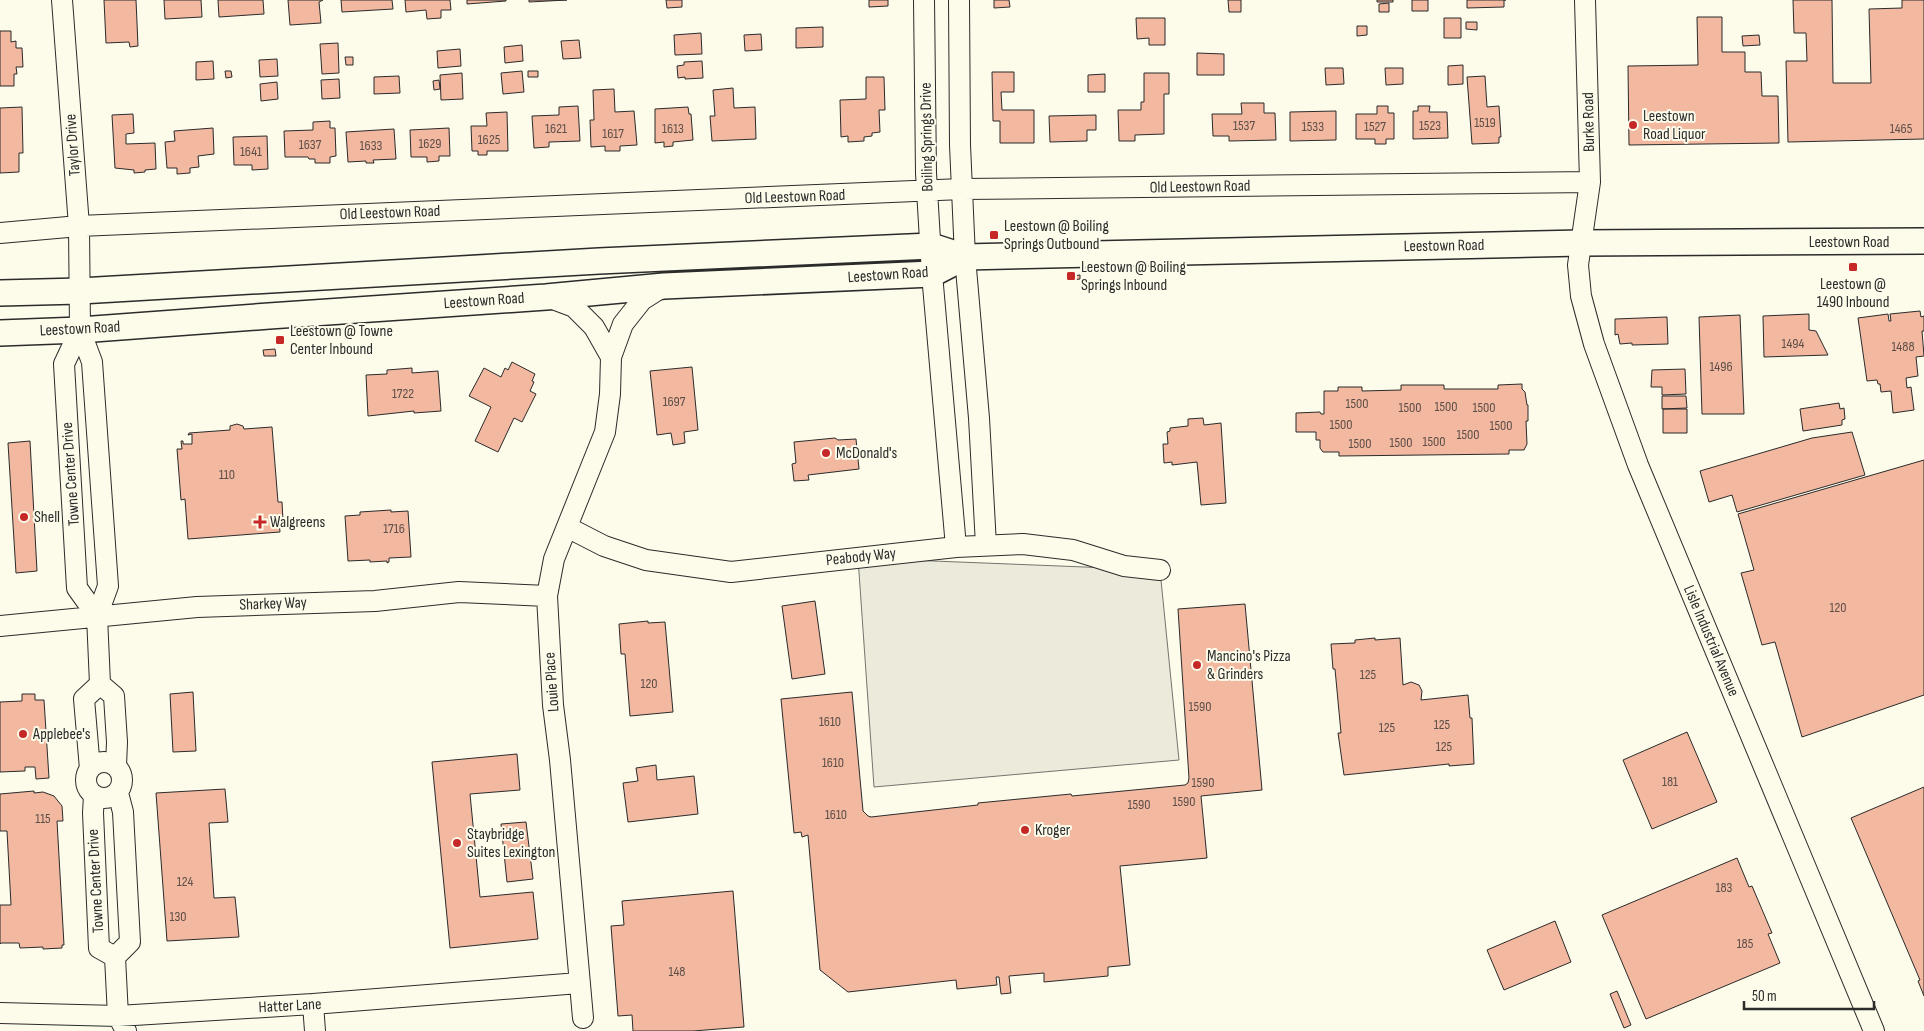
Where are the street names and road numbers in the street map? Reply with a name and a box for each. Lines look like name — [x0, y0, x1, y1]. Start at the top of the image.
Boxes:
street label: Boiling Springs Drive — [917, 82, 937, 192]
street label: Burke Road — [1579, 92, 1599, 152]
street label: Taylor Drive — [61, 113, 85, 177]
street label: Old Leestown Road — [1149, 177, 1251, 197]
street label: Old Leestown Road — [744, 186, 846, 208]
street label: Old Leestown Road — [339, 202, 441, 224]
street label: Leestown Road — [1809, 233, 1889, 252]
street label: Leestown Road — [1403, 236, 1485, 256]
street label: Leestown Road — [847, 263, 929, 287]
street label: Leestown Road — [443, 289, 525, 313]
street label: Leestown Road — [39, 317, 121, 341]
street label: Towne Center Drive — [58, 421, 84, 527]
street label: Peabody Way — [825, 544, 897, 570]
street label: Lisle Industrial Avenue — [1679, 583, 1743, 699]
street label: Sharkey Way — [239, 593, 307, 615]
street label: Louie Place — [540, 652, 564, 712]
street label: Towne Center Drive — [84, 829, 108, 933]
street label: Hatter Lane — [258, 995, 322, 1017]

